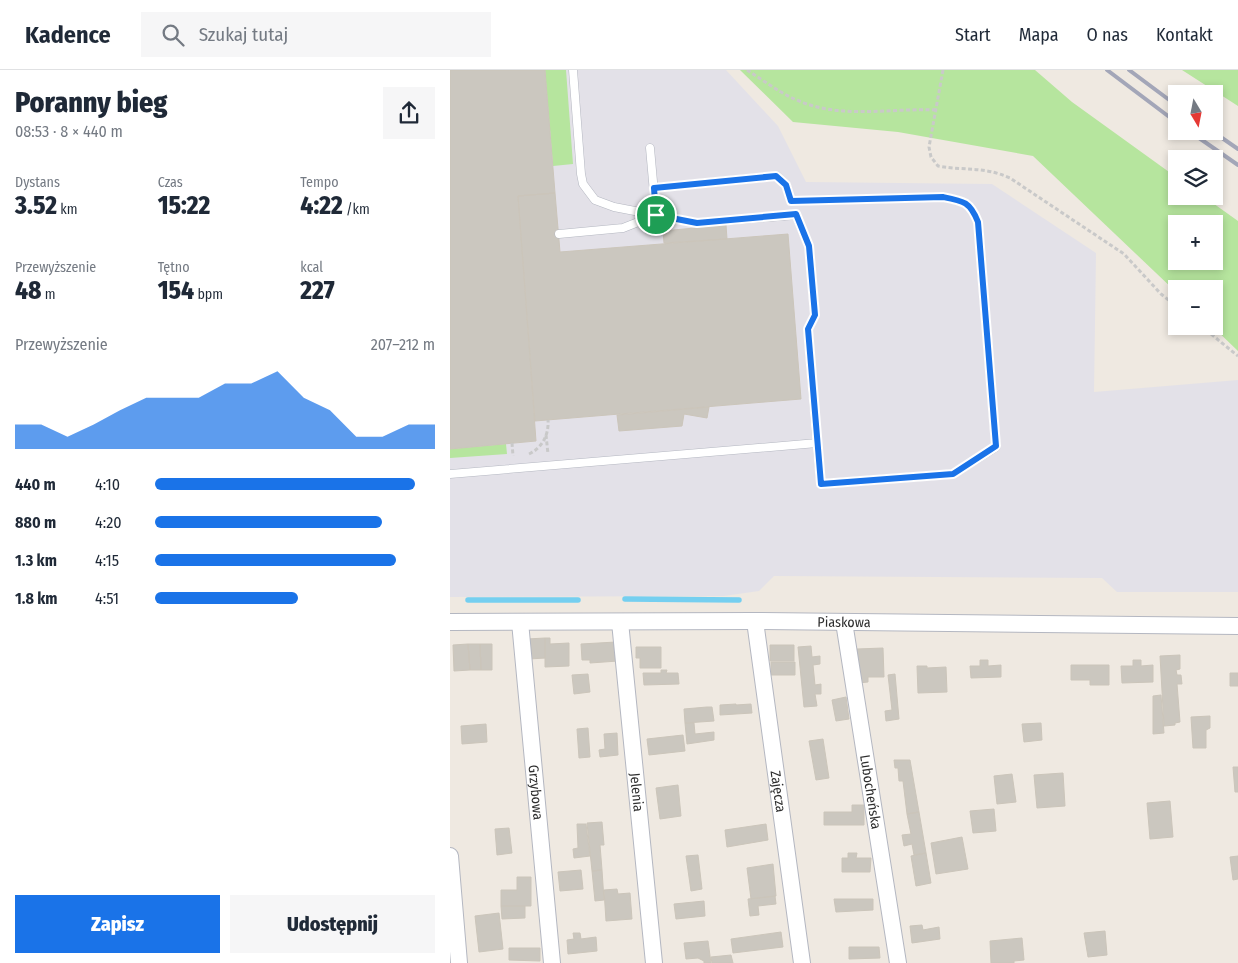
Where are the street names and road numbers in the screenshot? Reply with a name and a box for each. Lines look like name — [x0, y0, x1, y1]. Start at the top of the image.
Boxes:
street label: Piaskowa — [817, 613, 871, 631]
street label: Lubocheńska — [857, 753, 885, 830]
street label: Grzybowa — [525, 764, 547, 821]
street label: Zajęcza — [767, 770, 790, 813]
street label: Jelenia — [627, 772, 647, 813]

